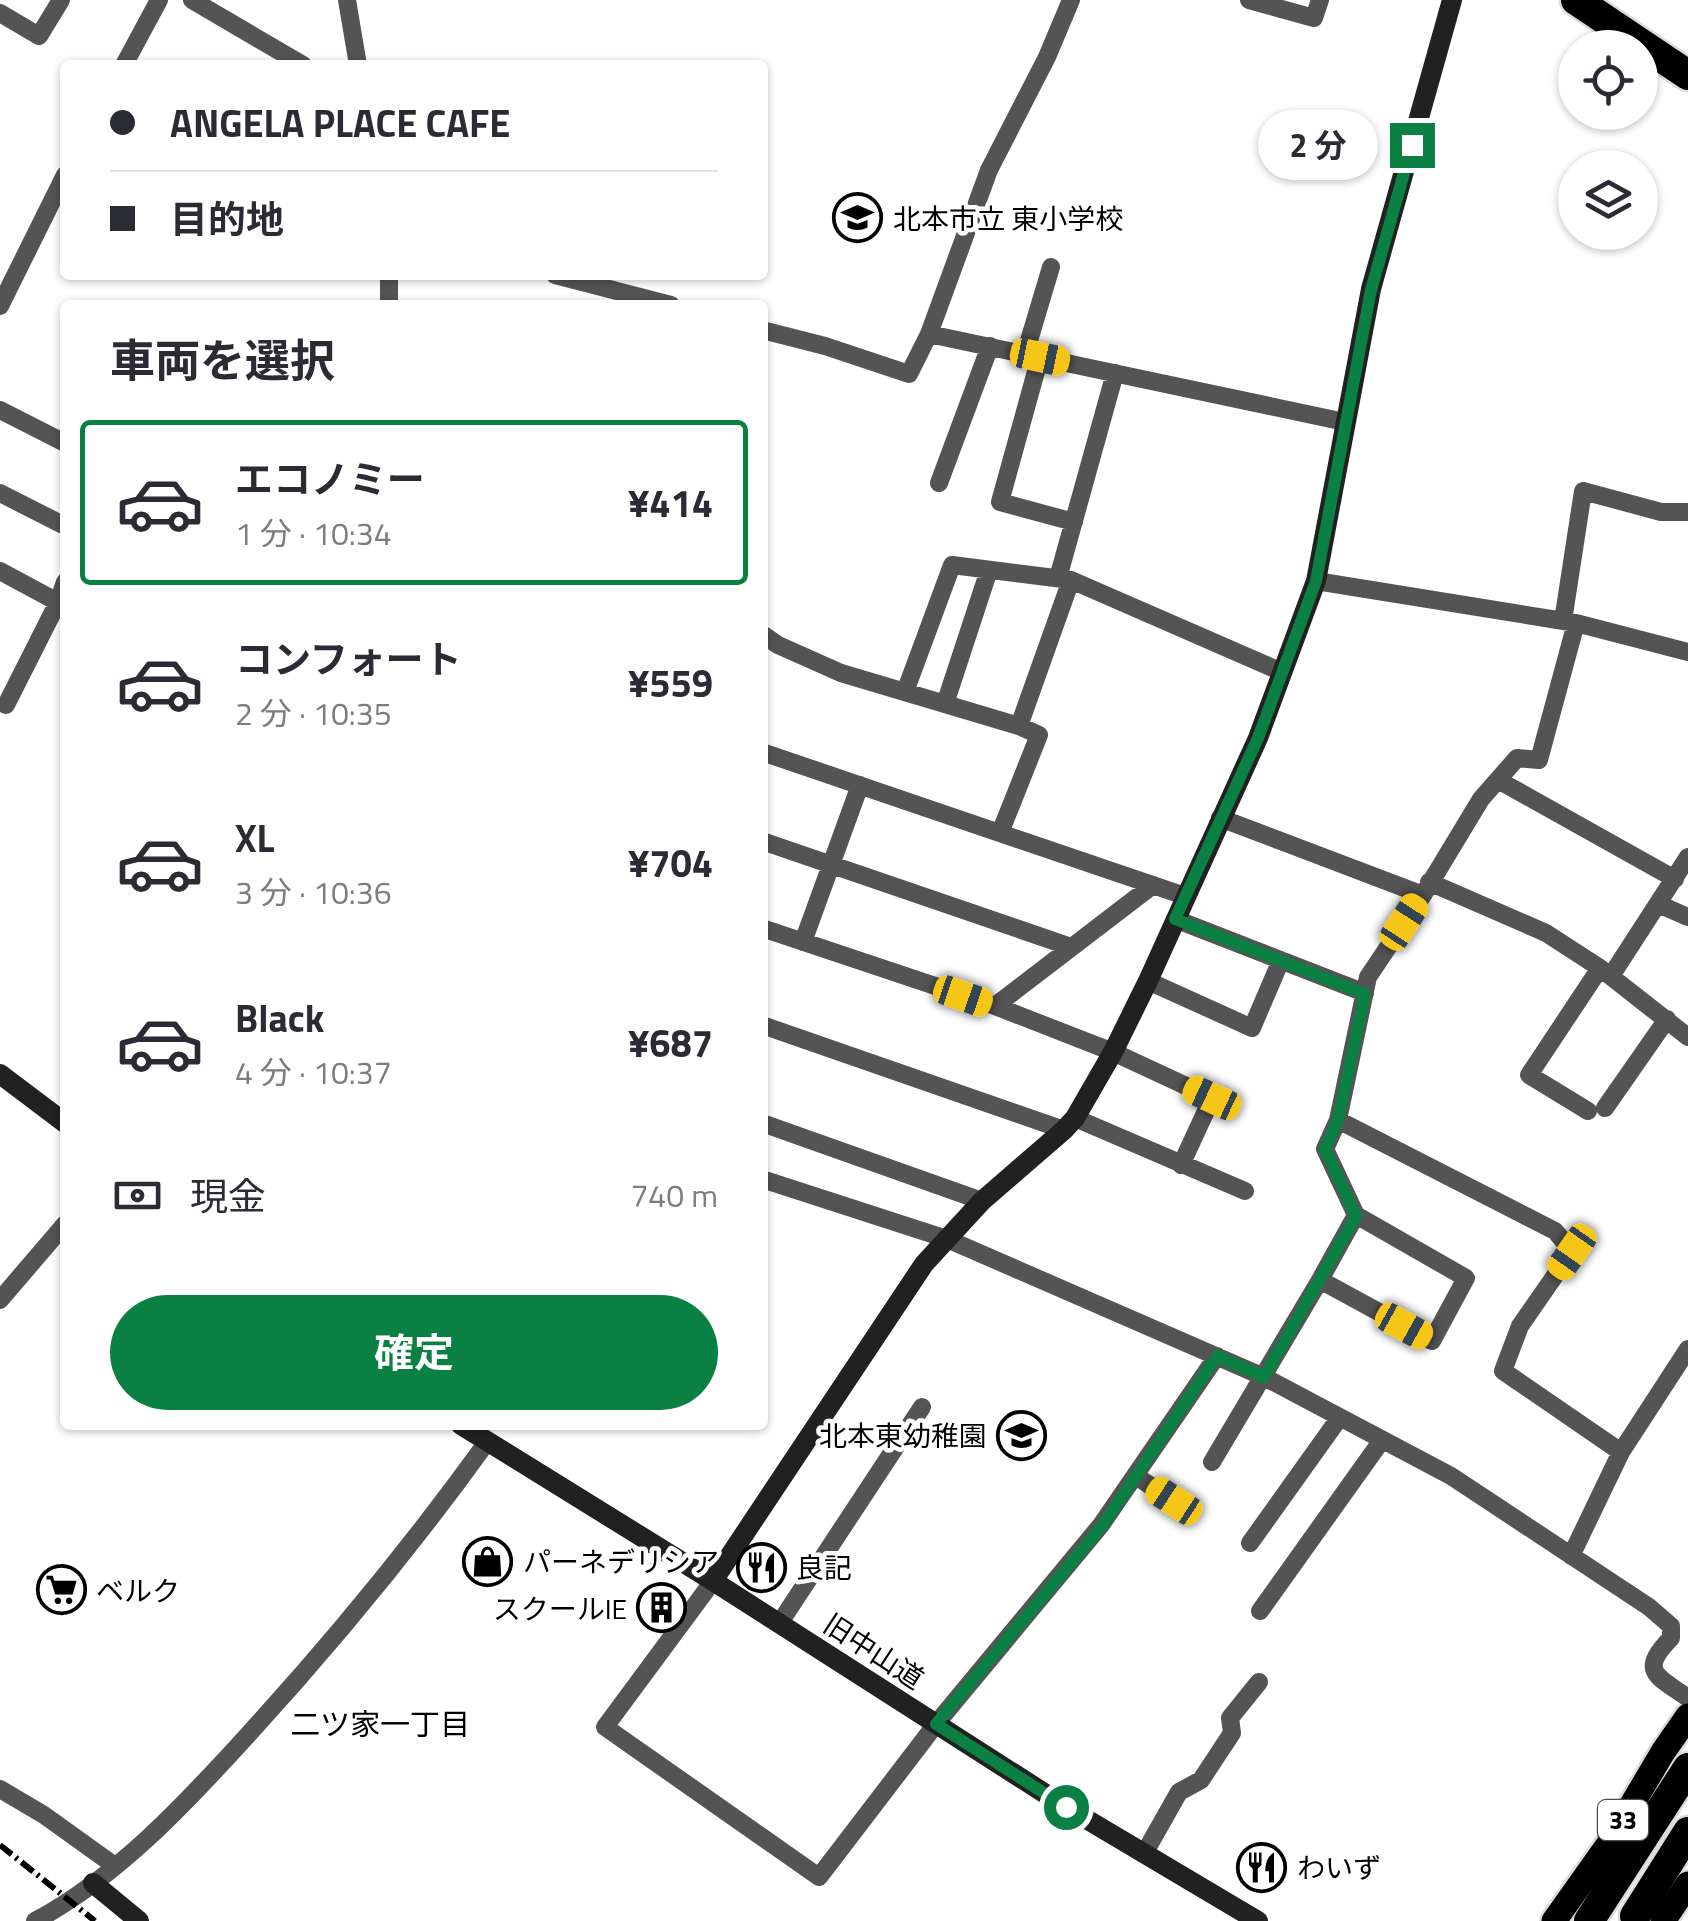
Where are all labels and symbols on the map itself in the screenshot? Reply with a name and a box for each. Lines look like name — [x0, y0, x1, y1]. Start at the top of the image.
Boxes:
callout: 2 分 — [1257, 110, 1377, 180]
route end — [1390, 123, 1435, 168]
school or university icon: 北本市立 東小学校 — [832, 192, 884, 244]
place label: 北本市立 東小学校 — [893, 197, 1123, 240]
car — [1008, 336, 1072, 378]
car — [1375, 889, 1433, 955]
car — [930, 972, 996, 1020]
car — [1178, 1072, 1246, 1124]
car — [1543, 1219, 1601, 1285]
car — [1370, 1298, 1438, 1354]
school or university icon: 北本東幼稚園 — [996, 1409, 1048, 1461]
place label: 北本東幼稚園 — [819, 1414, 987, 1457]
car — [1141, 1472, 1207, 1530]
shop icon: パーネデリシア — [462, 1535, 514, 1587]
place label: パーネデリシア — [523, 1540, 719, 1583]
restaurant icon: 良記 — [735, 1541, 787, 1593]
place label: 良記 — [796, 1546, 852, 1589]
supermarket icon: ベルク — [35, 1564, 87, 1616]
place label: ベルク — [96, 1569, 180, 1612]
building icon: スクールIE — [636, 1582, 688, 1634]
place label: スクールIE — [493, 1587, 627, 1630]
street label: 旧中山道 — [815, 1602, 933, 1700]
district label: 二ツ家一丁目 — [290, 1701, 470, 1747]
route start — [1044, 1785, 1089, 1830]
road number: 33 — [1598, 1800, 1648, 1840]
restaurant icon: わいず — [1236, 1841, 1288, 1893]
place label: わいず — [1297, 1846, 1381, 1889]

